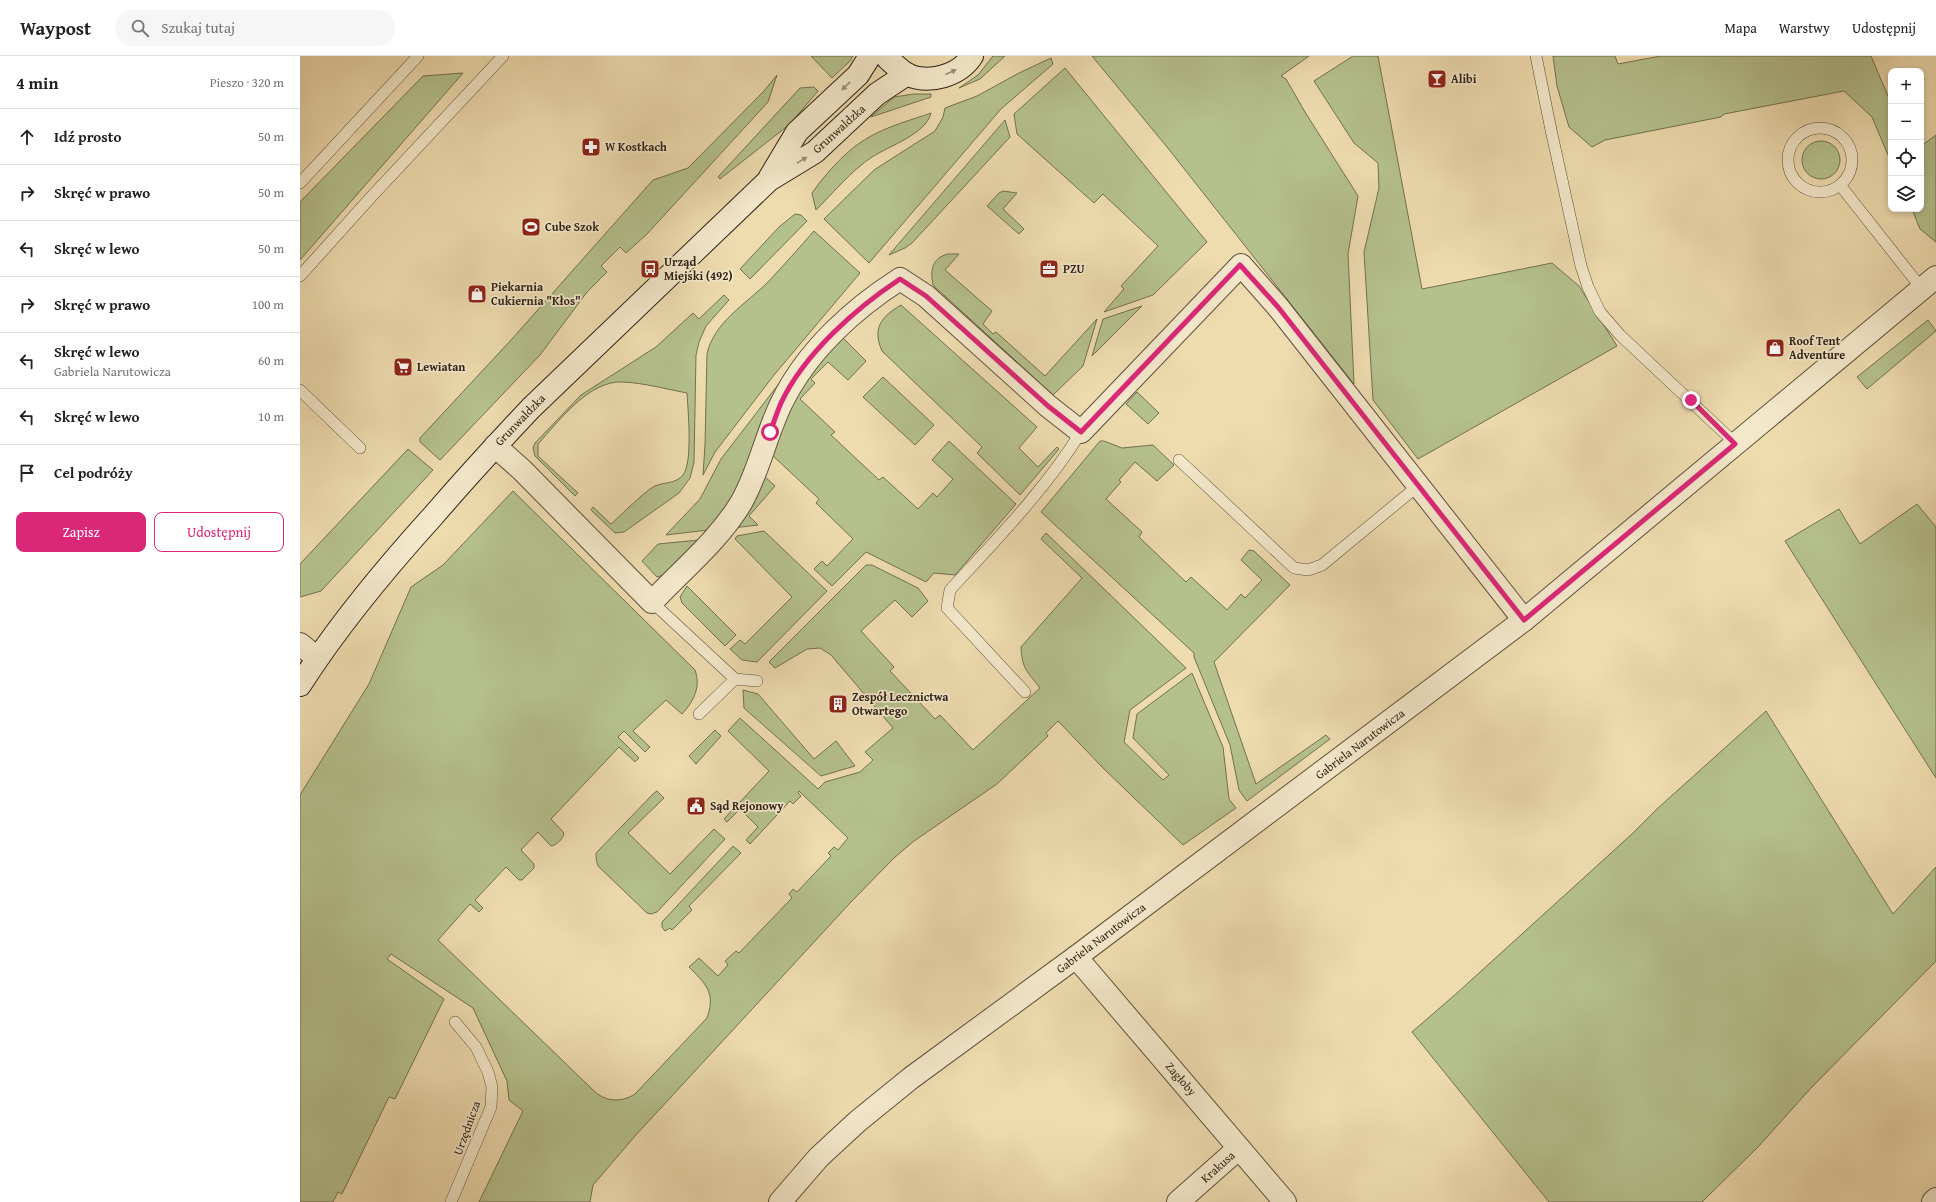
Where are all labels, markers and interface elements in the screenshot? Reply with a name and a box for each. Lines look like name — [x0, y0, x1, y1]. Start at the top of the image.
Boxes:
search box — [115, 10, 395, 46]
text: Waypost — [20, 14, 91, 42]
icon: search — [129, 17, 151, 39]
text: Szukaj tutaj — [161, 17, 235, 38]
text: Mapa — [1725, 18, 1757, 38]
text: Warstwy — [1779, 18, 1830, 38]
text: Udostępnij — [1852, 18, 1916, 38]
bar icon: Alibi — [1426, 68, 1448, 90]
map controls — [1888, 68, 1924, 212]
button: + — [1888, 68, 1924, 104]
one-way arrow — [945, 69, 957, 76]
text: 4 min — [16, 70, 58, 95]
place label: Alibi — [1451, 70, 1477, 87]
text: Pieszo · 320 m — [210, 73, 284, 92]
one-way arrow — [841, 81, 851, 91]
street label: Grunwaldzka — [808, 100, 869, 157]
button: − — [1888, 104, 1924, 140]
icon: ahead — [16, 126, 38, 148]
text: Idź prosto — [54, 126, 121, 147]
text: 50 m — [258, 127, 284, 146]
pharmacy icon: W Kostkach — [580, 136, 602, 158]
place label: W Kostkach — [605, 138, 667, 155]
button: locate — [1888, 140, 1924, 176]
one-way arrow — [796, 156, 808, 163]
button: layers — [1888, 176, 1924, 212]
icon: right — [16, 182, 38, 204]
text: Skręć w prawo — [54, 182, 150, 203]
text: 50 m — [258, 183, 284, 202]
sports icon: Cube Szok — [520, 216, 542, 238]
place label: Cube Szok — [545, 218, 599, 235]
icon: left — [16, 238, 38, 260]
text: Skręć w lewo — [54, 238, 140, 259]
text: 50 m — [258, 239, 284, 258]
place label: Urząd Miejski (492) — [664, 253, 733, 284]
bus stop icon: Urząd Miejski (492) — [639, 258, 661, 280]
office icon: PZU — [1038, 258, 1060, 280]
place label: PZU — [1063, 260, 1085, 277]
place label: Piekarnia Cukiernia "Kłos" — [491, 278, 581, 309]
shop icon: Piekarnia Cukiernia "Kłos" — [466, 283, 488, 305]
icon: right — [16, 294, 38, 316]
text: Skręć w prawo — [54, 294, 150, 315]
text: 100 m — [252, 295, 284, 314]
place label: Roof Tent Adventure — [1789, 332, 1845, 363]
shop icon: Roof Tent Adventure — [1764, 337, 1786, 359]
text: Skręć w lewo — [54, 341, 140, 362]
icon: left — [16, 350, 38, 372]
text: 60 m — [258, 351, 284, 370]
supermarket icon: Lewiatan — [392, 356, 414, 378]
place label: Lewiatan — [417, 358, 465, 375]
text: Gabriela Narutowicza — [54, 362, 171, 381]
street label: Grunwaldzka — [491, 390, 549, 449]
route end — [1682, 391, 1700, 409]
icon: left — [16, 406, 38, 428]
text: Skręć w lewo — [54, 406, 140, 427]
text: 10 m — [258, 407, 284, 426]
route start — [761, 423, 779, 441]
icon: arrive — [16, 462, 38, 484]
text: Cel podróży — [54, 462, 133, 483]
button: Zapisz — [16, 512, 146, 552]
button: Udostępnij — [154, 512, 284, 552]
place label: Zespół Lecznictwa Otwartego — [852, 688, 949, 719]
building icon: Zespół Lecznictwa Otwartego — [827, 693, 849, 715]
street label: Gabriela Narutowicza — [1312, 704, 1408, 783]
public building icon: Sąd Rejonowy — [685, 795, 707, 817]
place label: Sąd Rejonowy — [710, 797, 784, 814]
street label: Gabriela Narutowicza — [1053, 898, 1149, 977]
street label: Zagłoby — [1162, 1058, 1201, 1099]
street label: Urzędnicza — [449, 1098, 484, 1157]
street label: Krakusa — [1197, 1147, 1239, 1187]

